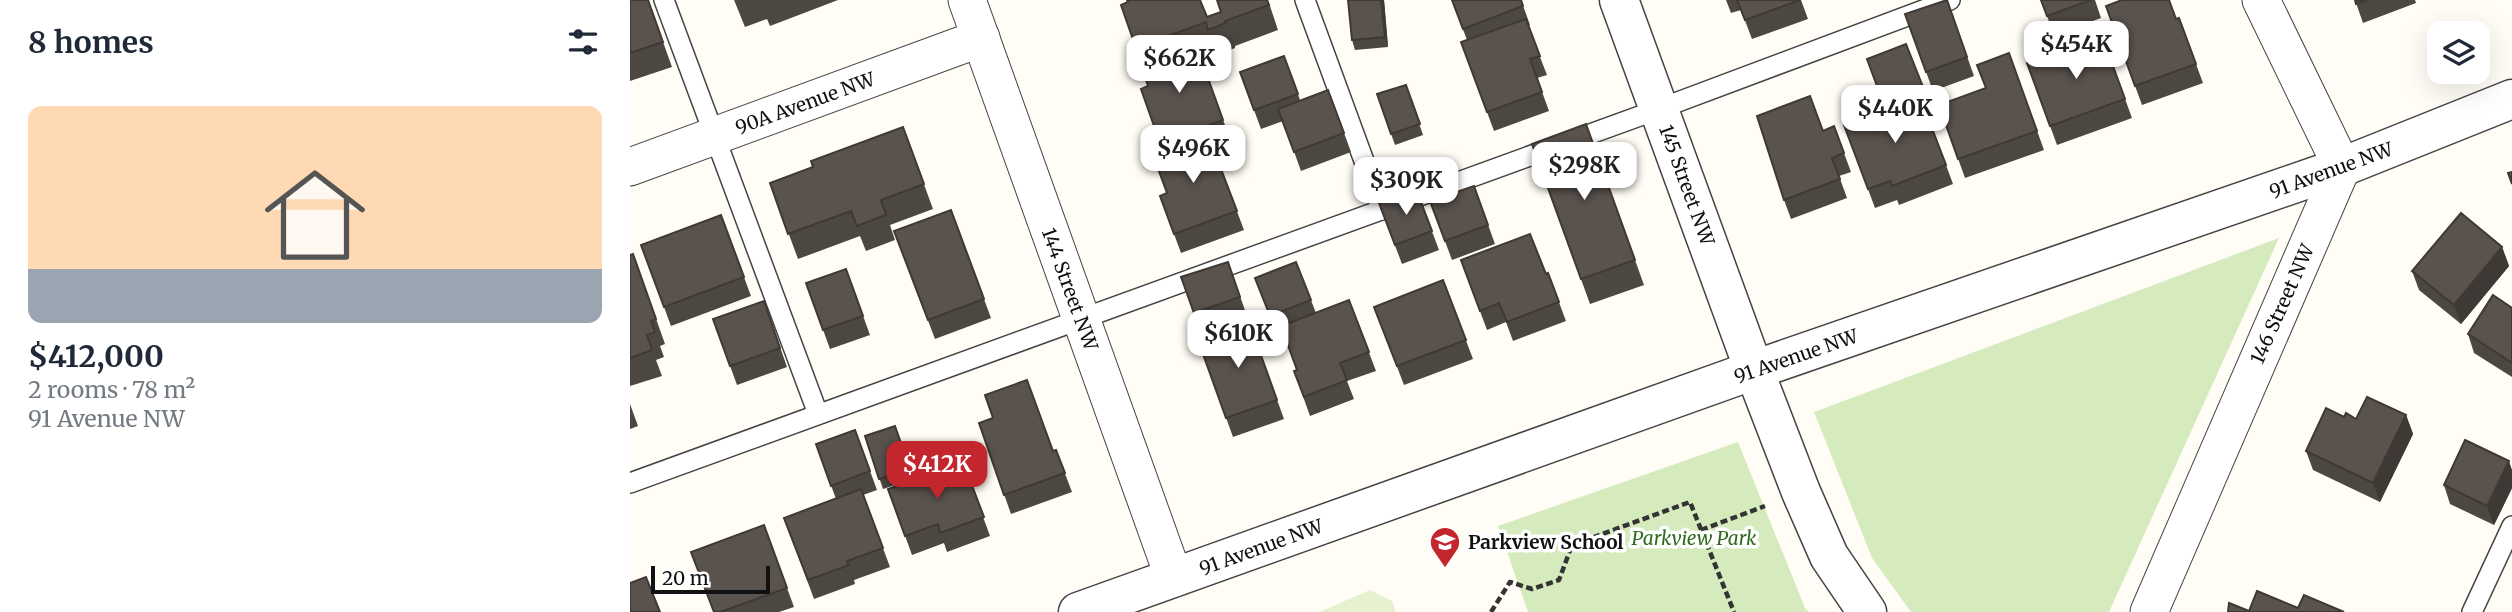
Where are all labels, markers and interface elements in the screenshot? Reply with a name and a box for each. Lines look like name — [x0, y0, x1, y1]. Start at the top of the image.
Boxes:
map controls — [2427, 21, 2490, 84]
button: layers — [2427, 21, 2490, 84]
pin: $454K — [2027, 22, 2125, 81]
text: 8 homes — [28, 23, 154, 61]
icon: filters — [564, 23, 602, 61]
text: $454K — [2040, 29, 2112, 58]
pin: $662K — [1130, 36, 1228, 95]
text: $662K — [1143, 43, 1216, 72]
street label: 90A Avenue NW — [732, 66, 879, 139]
pin: $440K — [1846, 86, 1944, 145]
text: $440K — [1857, 93, 1933, 122]
street label: 145 Street NW — [1654, 121, 1720, 250]
pin: $496K — [1144, 125, 1242, 185]
text: $496K — [1156, 133, 1230, 162]
street label: 91 Avenue NW — [2266, 136, 2397, 203]
pin: $298K — [1535, 142, 1633, 202]
text: $298K — [1548, 150, 1620, 179]
icon: home — [252, 152, 378, 278]
pin: $309K — [1357, 158, 1455, 217]
text: $309K — [1369, 165, 1443, 194]
street label: 144 Street NW — [1037, 224, 1104, 355]
street label: 146 Street NW — [2245, 240, 2319, 367]
pin: $610K — [1189, 310, 1287, 370]
text: $610K — [1203, 318, 1273, 347]
street label: 91 Avenue NW — [1731, 323, 1862, 388]
text: $412,000 — [28, 337, 164, 375]
text: 2 rooms · 78 m² — [28, 375, 195, 404]
text: 91 Avenue NW — [28, 404, 185, 433]
pin: $412K — [888, 442, 986, 501]
text: $412K — [902, 449, 972, 478]
street label: 91 Avenue NW — [1196, 513, 1327, 580]
school or university icon: Parkview School — [1428, 525, 1462, 569]
park label: Parkview Park — [1632, 526, 1757, 550]
place label: Parkview School — [1468, 530, 1624, 554]
scale bar — [651, 563, 770, 595]
text: 20 m — [662, 566, 709, 590]

